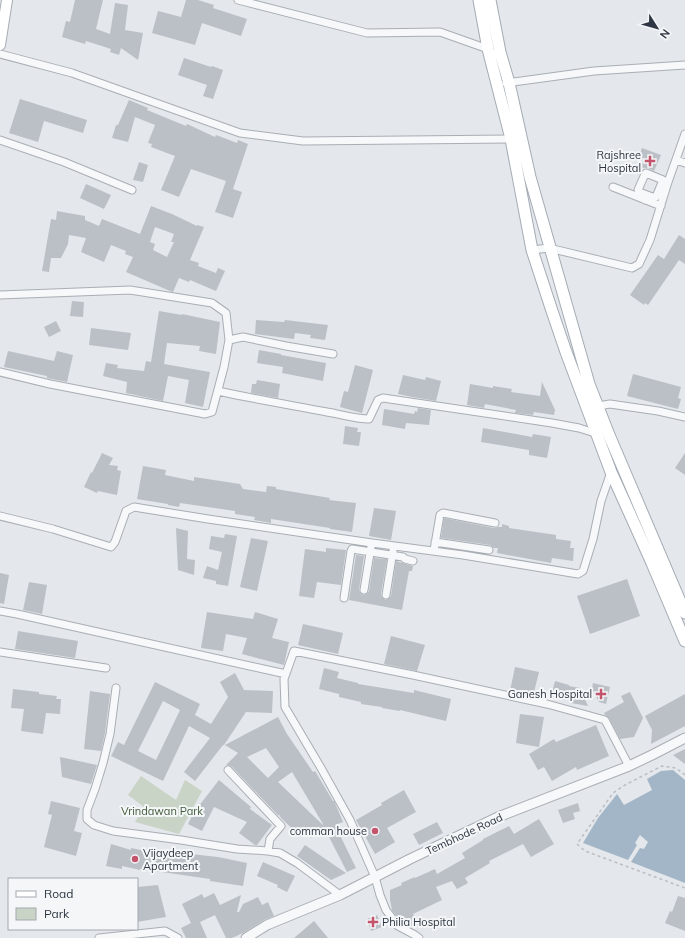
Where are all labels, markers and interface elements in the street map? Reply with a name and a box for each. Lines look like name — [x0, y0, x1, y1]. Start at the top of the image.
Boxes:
north arrow — [637, 8, 677, 48]
text: N — [657, 26, 673, 42]
place label: Rajshree Hospital — [596, 148, 641, 175]
marker: Rajshree Hospital — [644, 155, 656, 167]
place label: Ganesh Hospital — [508, 687, 592, 701]
marker: Ganesh Hospital — [595, 688, 607, 700]
park label: Vrindawan Park — [121, 804, 203, 818]
street label: Tembhode Road — [423, 810, 505, 858]
place label: comman house — [290, 824, 367, 838]
marker: comman house — [370, 826, 380, 836]
place label: Vijaydeep Apartment — [143, 846, 199, 873]
marker: Vijaydeep Apartment — [130, 854, 140, 864]
legend — [8, 878, 138, 930]
text: Road — [44, 886, 73, 901]
text: Park — [44, 906, 70, 921]
place label: Philia Hospital — [382, 915, 455, 929]
marker: Philia Hospital — [367, 916, 379, 928]

